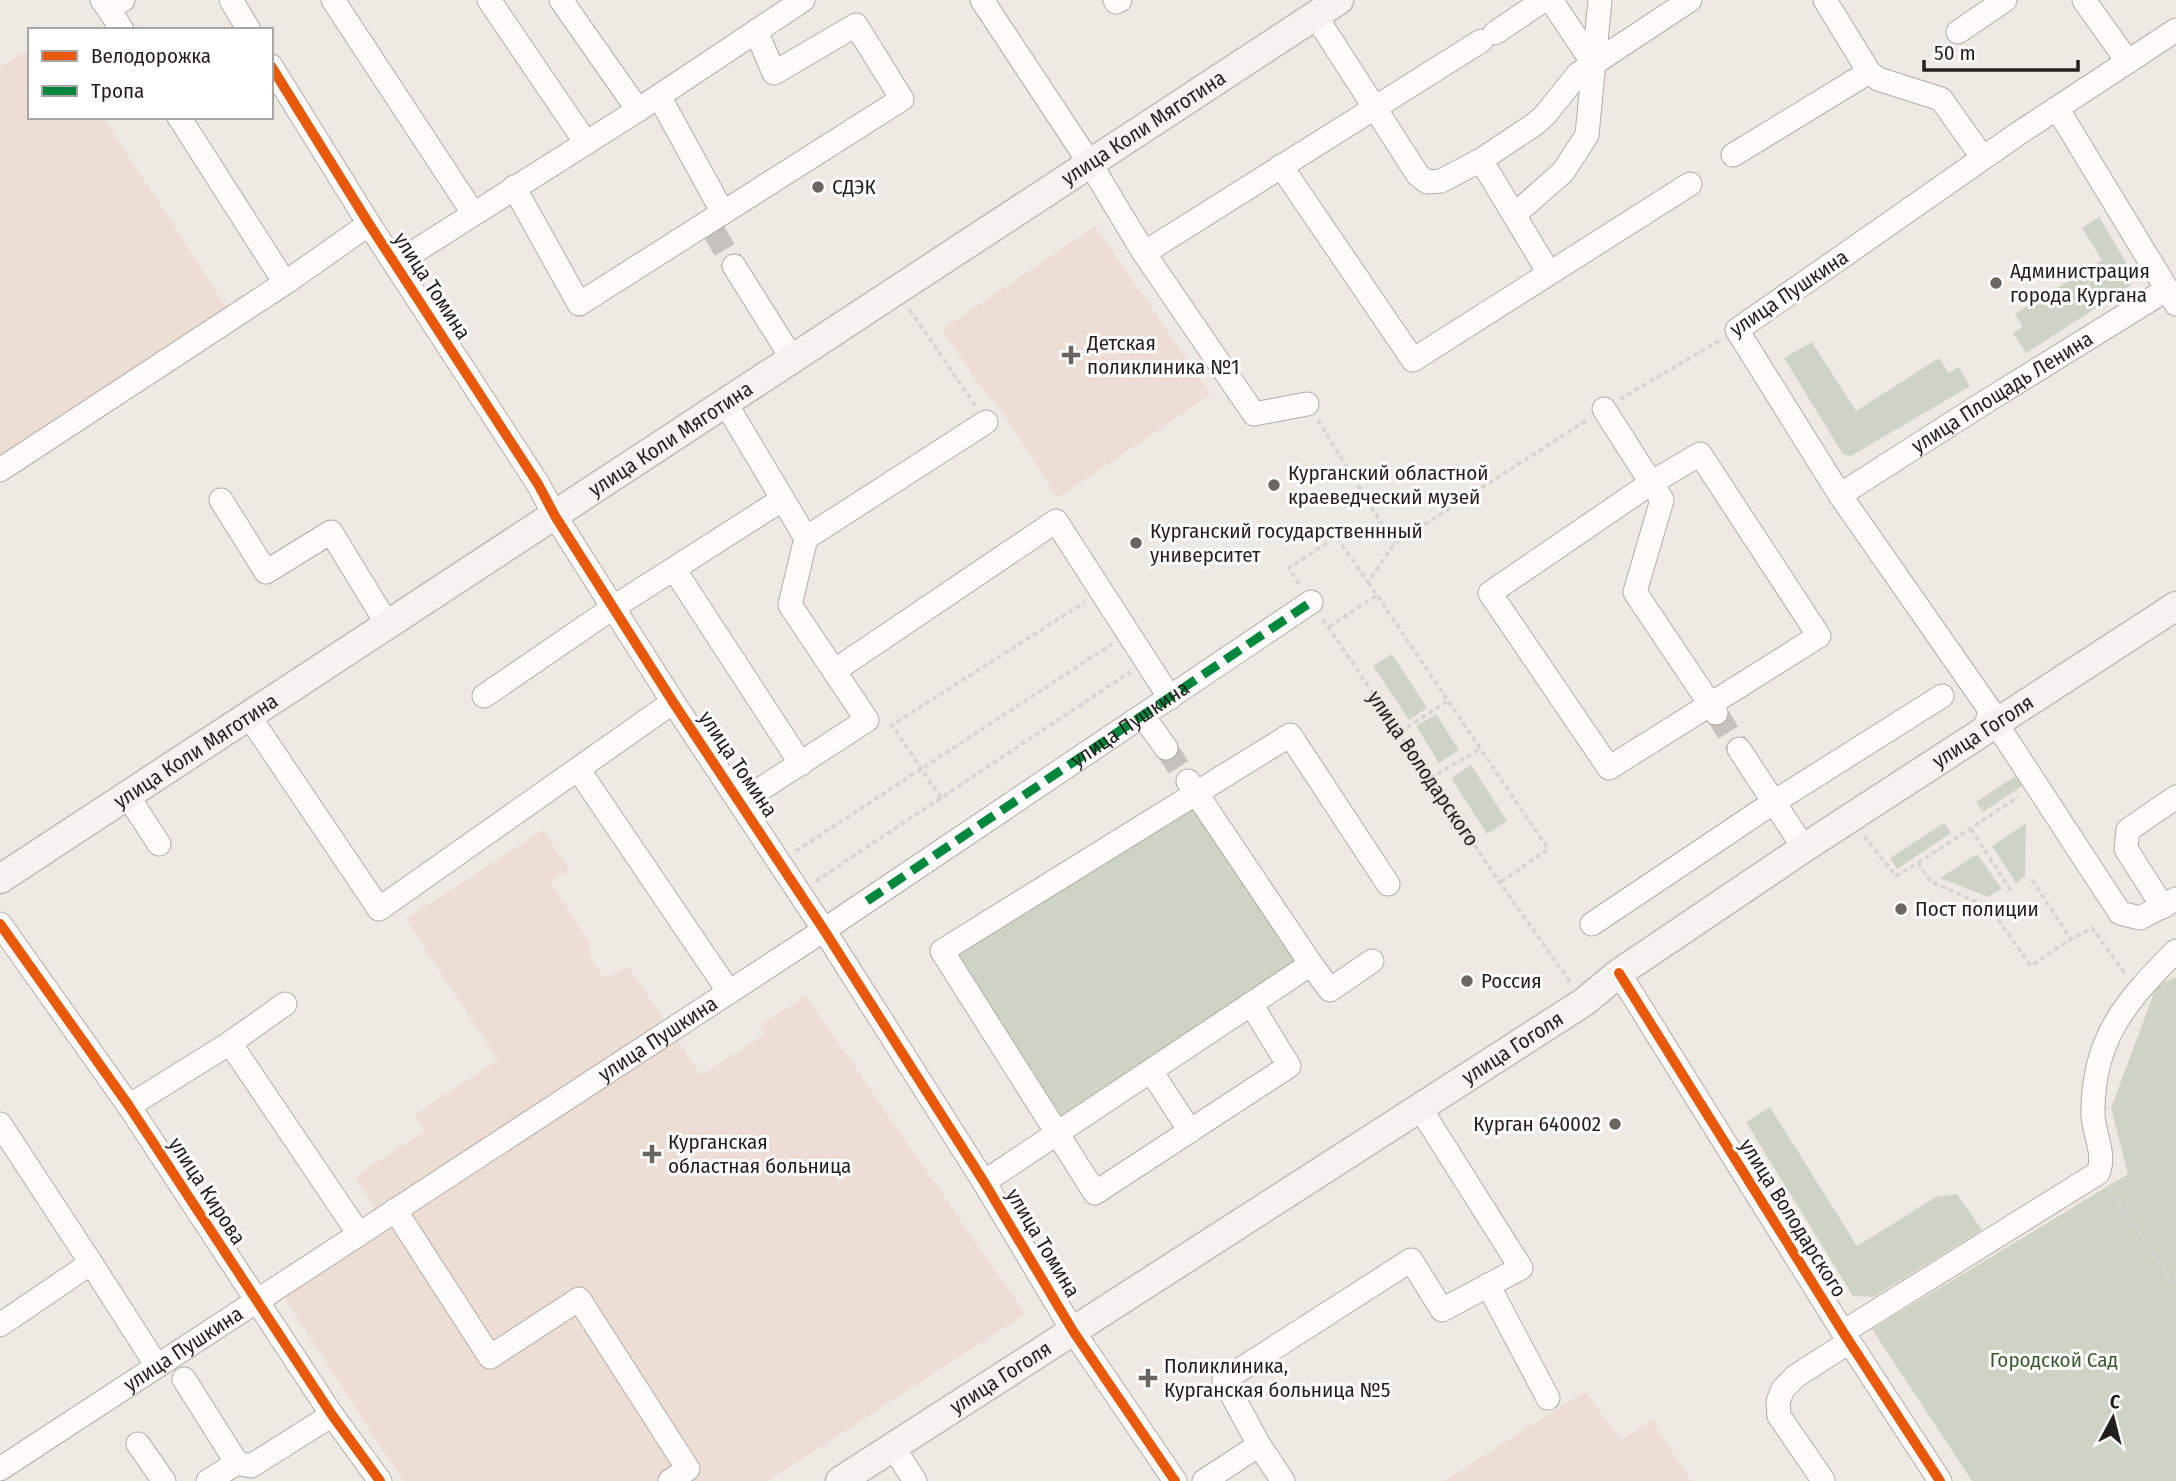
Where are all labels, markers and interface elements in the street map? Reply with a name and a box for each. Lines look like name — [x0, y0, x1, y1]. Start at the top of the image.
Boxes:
legend — [28, 28, 273, 119]
scale bar — [1924, 28, 2078, 72]
text: 50 m — [1934, 40, 1976, 66]
text: Велодорожка — [91, 43, 211, 69]
street label: улица Коли Мяготина — [1056, 65, 1231, 191]
text: Тропа — [91, 78, 144, 104]
place label: СДЭК — [832, 174, 876, 200]
marker: СДЭК — [810, 179, 826, 195]
street label: улица Томина — [388, 227, 476, 345]
street label: улица Пушкина — [1725, 244, 1853, 342]
place label: Администрация города Кургана — [2010, 258, 2150, 308]
marker: Администрация города Кургана — [1988, 275, 2004, 291]
street label: улица Площадь Ленина — [1906, 325, 2098, 459]
place label: Детская поликлиника №1 — [1086, 330, 1240, 380]
marker: Детская поликлиника №1 — [1061, 345, 1081, 365]
street label: улица Коли Мяготина — [584, 376, 758, 503]
place label: Курганский областной краеведческий музей — [1288, 460, 1489, 510]
marker: Курганский областной краеведческий музей — [1266, 477, 1282, 493]
place label: Курганский государственнный университет — [1150, 518, 1423, 568]
marker: Курганский государственнный университет — [1128, 535, 1144, 551]
street label: улица Пушкина — [1066, 675, 1194, 773]
street label: улица Володарского — [1362, 686, 1485, 851]
street label: улица Коли Мяготина — [109, 688, 283, 814]
street label: улица Гоголя — [1927, 689, 2039, 774]
street label: улица Томина — [693, 706, 783, 822]
place label: Пост полиции — [1915, 896, 2039, 922]
marker: Пост полиции — [1893, 901, 1909, 917]
place label: Россия — [1481, 968, 1542, 994]
marker: Россия — [1459, 973, 1475, 989]
street label: улица Пушкина — [593, 990, 722, 1087]
street label: улица Гоголя — [1457, 1006, 1568, 1090]
place label: Курган 640002 — [1473, 1111, 1601, 1137]
marker: Курган 640002 — [1607, 1116, 1623, 1132]
place label: Курганская областная больница — [668, 1129, 851, 1179]
street label: улица Кирова — [163, 1132, 251, 1250]
street label: улица Володарского — [1734, 1134, 1852, 1302]
marker: Курганская областная больница — [642, 1144, 662, 1164]
street label: улица Томина — [1000, 1184, 1086, 1302]
street label: улица Пушкина — [119, 1301, 248, 1398]
street label: улица Гоголя — [945, 1335, 1056, 1420]
park label: Городской Сад — [1990, 1347, 2118, 1373]
place label: Поликлиника, Курганская больница №5 — [1164, 1353, 1390, 1403]
marker: Поликлиника, Курганская больница №5 — [1138, 1368, 1158, 1388]
north arrow — [2078, 1383, 2148, 1453]
text: С — [2109, 1390, 2121, 1414]

